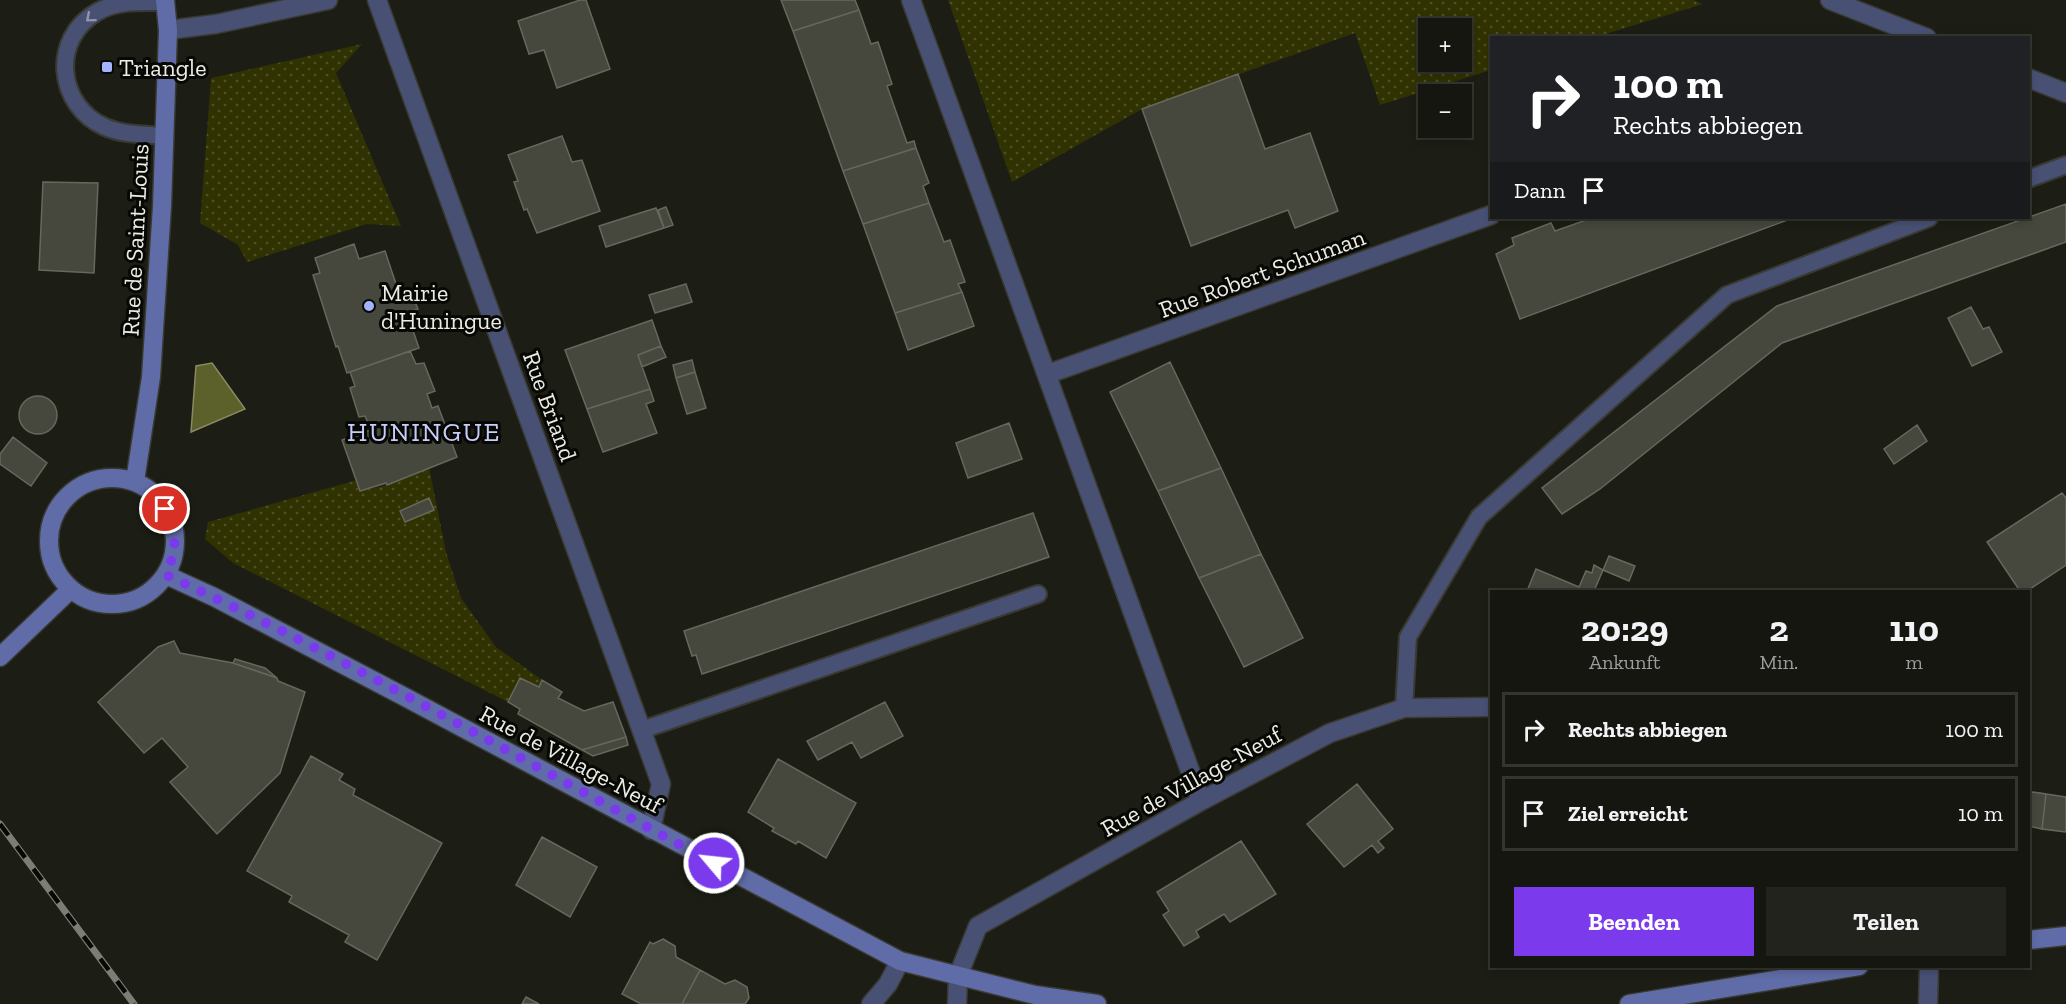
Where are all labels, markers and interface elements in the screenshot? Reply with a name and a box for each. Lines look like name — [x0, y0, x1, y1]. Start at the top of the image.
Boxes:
one-way arrow — [86, 11, 97, 22]
map controls — [1418, 18, 1472, 138]
button: + — [1418, 18, 1472, 72]
place label: Triangle — [119, 53, 206, 82]
text: 100 m — [1613, 58, 1723, 109]
marker: Triangle — [100, 60, 114, 74]
icon: right — [1514, 60, 1592, 138]
button: − — [1418, 84, 1472, 138]
text: Rechts abbiegen — [1613, 109, 1803, 141]
street label: Rue de Saint-Louis — [115, 143, 155, 337]
icon: arrive — [1577, 174, 1610, 207]
text: Dann — [1514, 177, 1565, 204]
street label: Rue Robert Schuman — [1155, 222, 1369, 324]
place label: Mairie d'Huningue — [381, 278, 502, 335]
marker: Mairie d'Huningue — [362, 299, 376, 313]
street label: Rue Briand — [517, 347, 583, 465]
district label: HUNINGUE — [347, 416, 501, 448]
pin — [139, 483, 190, 534]
icon: arrive — [148, 492, 181, 525]
text: 20:29 — [1581, 607, 1669, 650]
text: 2 — [1769, 607, 1789, 650]
text: 110 — [1889, 607, 1939, 650]
text: Ankunft — [1589, 650, 1660, 674]
text: Min. — [1759, 650, 1798, 674]
text: m — [1906, 650, 1923, 674]
street label: Rue de Village-Neuf — [475, 699, 669, 820]
icon: right — [1517, 713, 1550, 746]
text: Rechts abbiegen — [1568, 716, 1727, 743]
text: 100 m — [1945, 716, 2003, 743]
street label: Rue de Village-Neuf — [1096, 718, 1288, 843]
icon: arrive — [1517, 797, 1550, 830]
text: Ziel erreicht — [1568, 800, 1688, 827]
text: 10 m — [1958, 800, 2003, 827]
position arrow — [682, 831, 746, 895]
button: Beenden — [1514, 887, 1754, 956]
button: Teilen — [1766, 887, 2006, 956]

